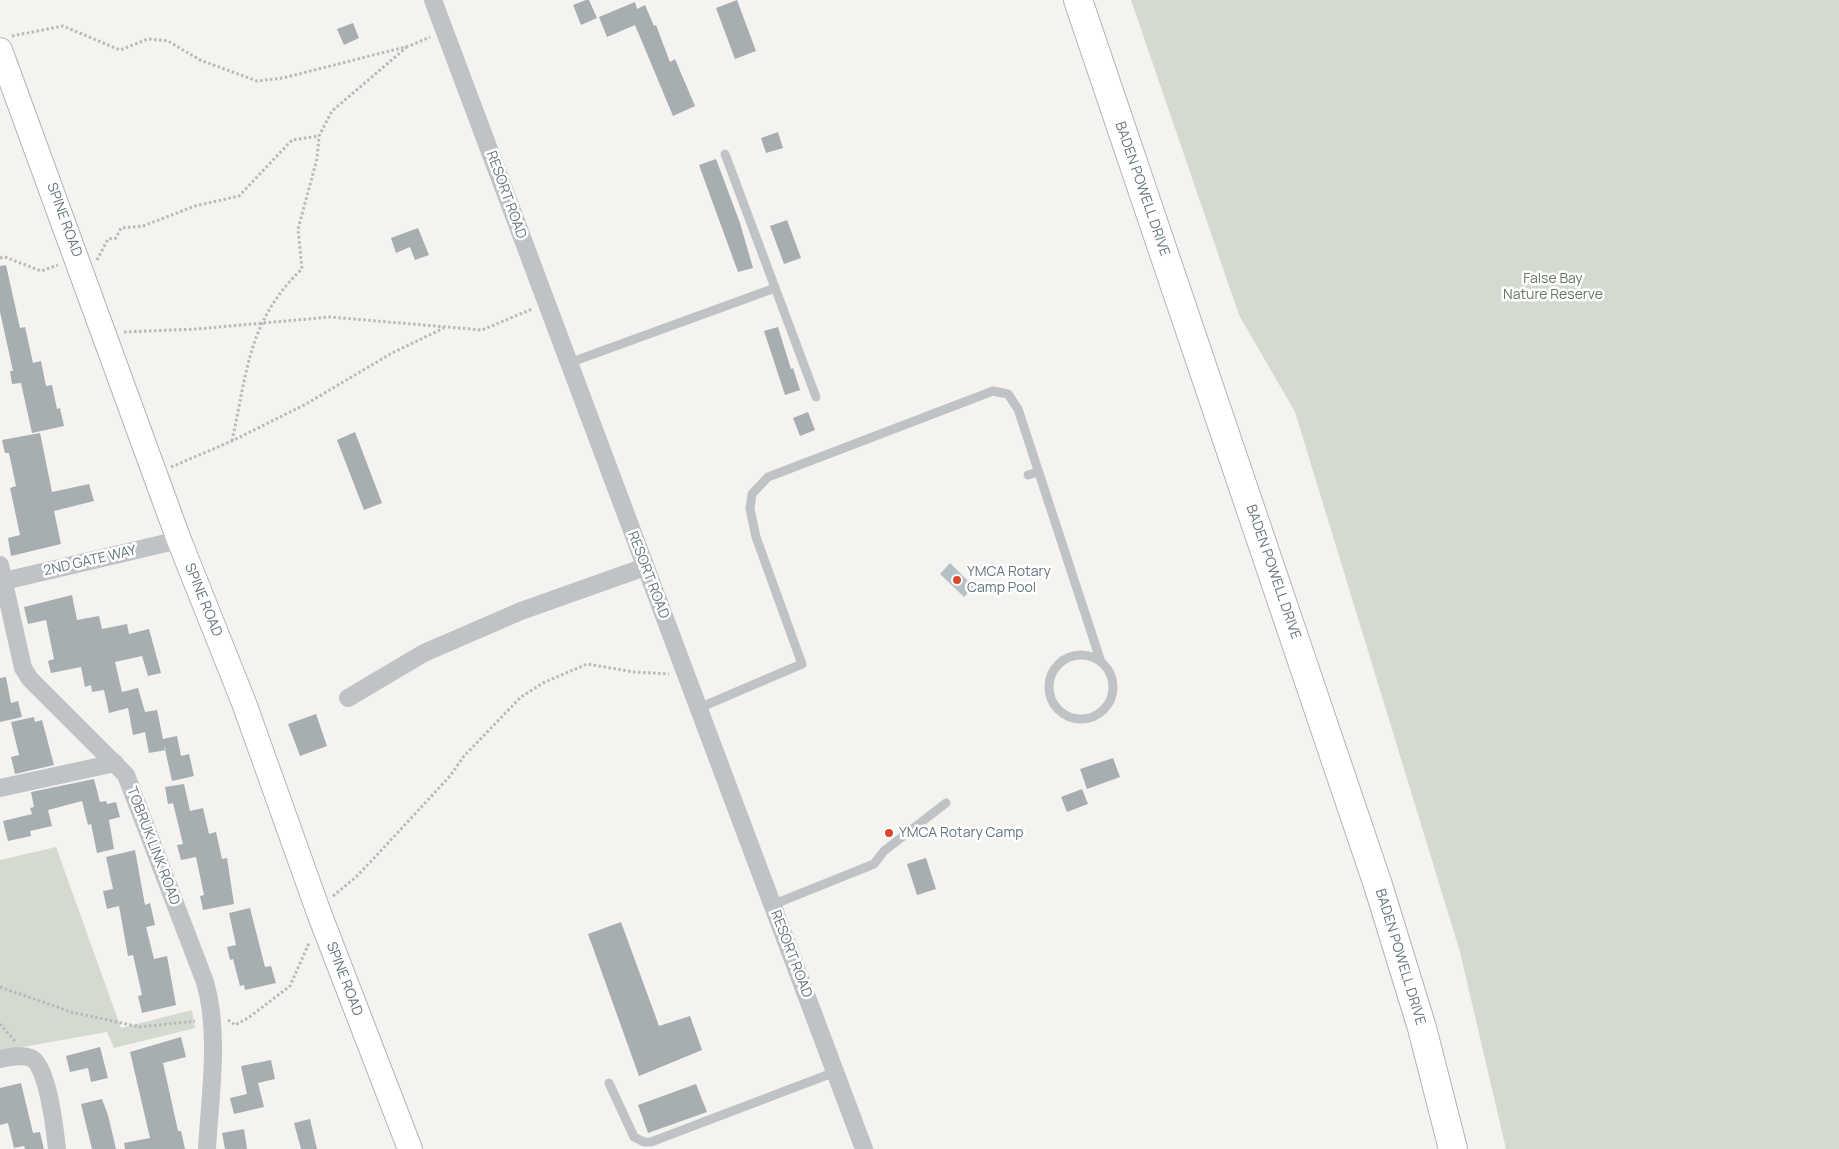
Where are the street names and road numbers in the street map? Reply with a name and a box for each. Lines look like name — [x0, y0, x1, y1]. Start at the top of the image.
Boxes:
street label: BADEN POWELL DRIVE — [1111, 119, 1173, 259]
street label: RESORT ROAD — [482, 149, 530, 241]
street label: SPINE ROAD — [43, 181, 85, 259]
street label: BADEN POWELL DRIVE — [1242, 502, 1304, 642]
street label: RESORT ROAD — [624, 529, 672, 621]
street label: 2ND GATE WAY — [42, 542, 138, 580]
street label: SPINE ROAD — [181, 561, 225, 639]
street label: TOBRUK LINK ROAD — [123, 785, 183, 907]
street label: BADEN POWELL DRIVE — [1371, 887, 1429, 1027]
street label: RESORT ROAD — [767, 908, 815, 1000]
street label: SPINE ROAD — [322, 940, 366, 1018]

